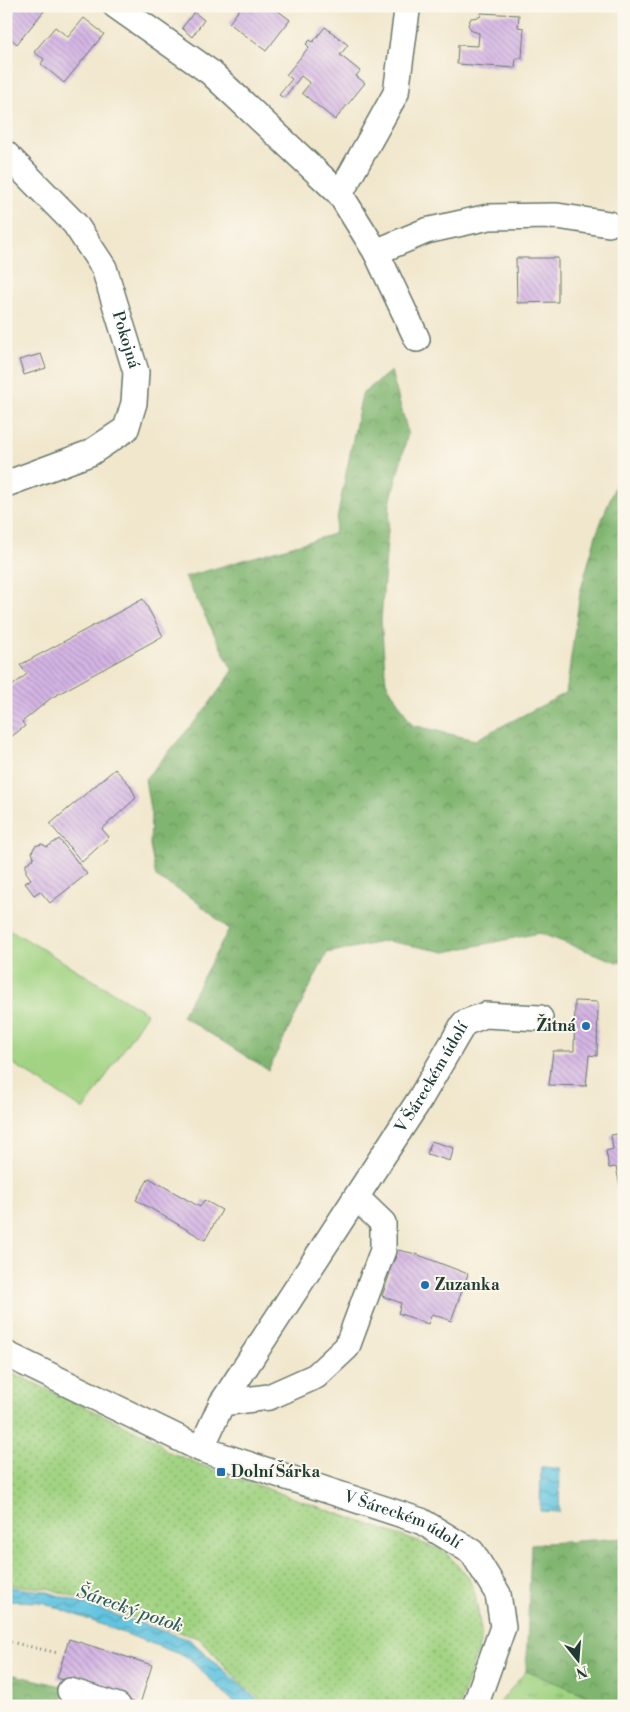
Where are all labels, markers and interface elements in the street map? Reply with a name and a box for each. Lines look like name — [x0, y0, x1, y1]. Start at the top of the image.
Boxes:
street label: Pokojná — [108, 309, 145, 372]
place label: Žitná — [537, 1014, 576, 1036]
street label: V Šáreckém údolí — [390, 1018, 473, 1137]
marker: Žitná — [580, 1020, 592, 1032]
place label: Zuzanka — [435, 1275, 500, 1295]
marker: Zuzanka — [419, 1279, 431, 1291]
place label: Dolní Šárka — [231, 1460, 321, 1482]
marker: Dolní Šárka — [215, 1466, 227, 1478]
street label: V Šáreckém údolí — [341, 1486, 466, 1554]
water label: Šárecký potok — [74, 1580, 186, 1638]
north arrow — [552, 1634, 602, 1684]
text: N — [574, 1661, 589, 1682]

